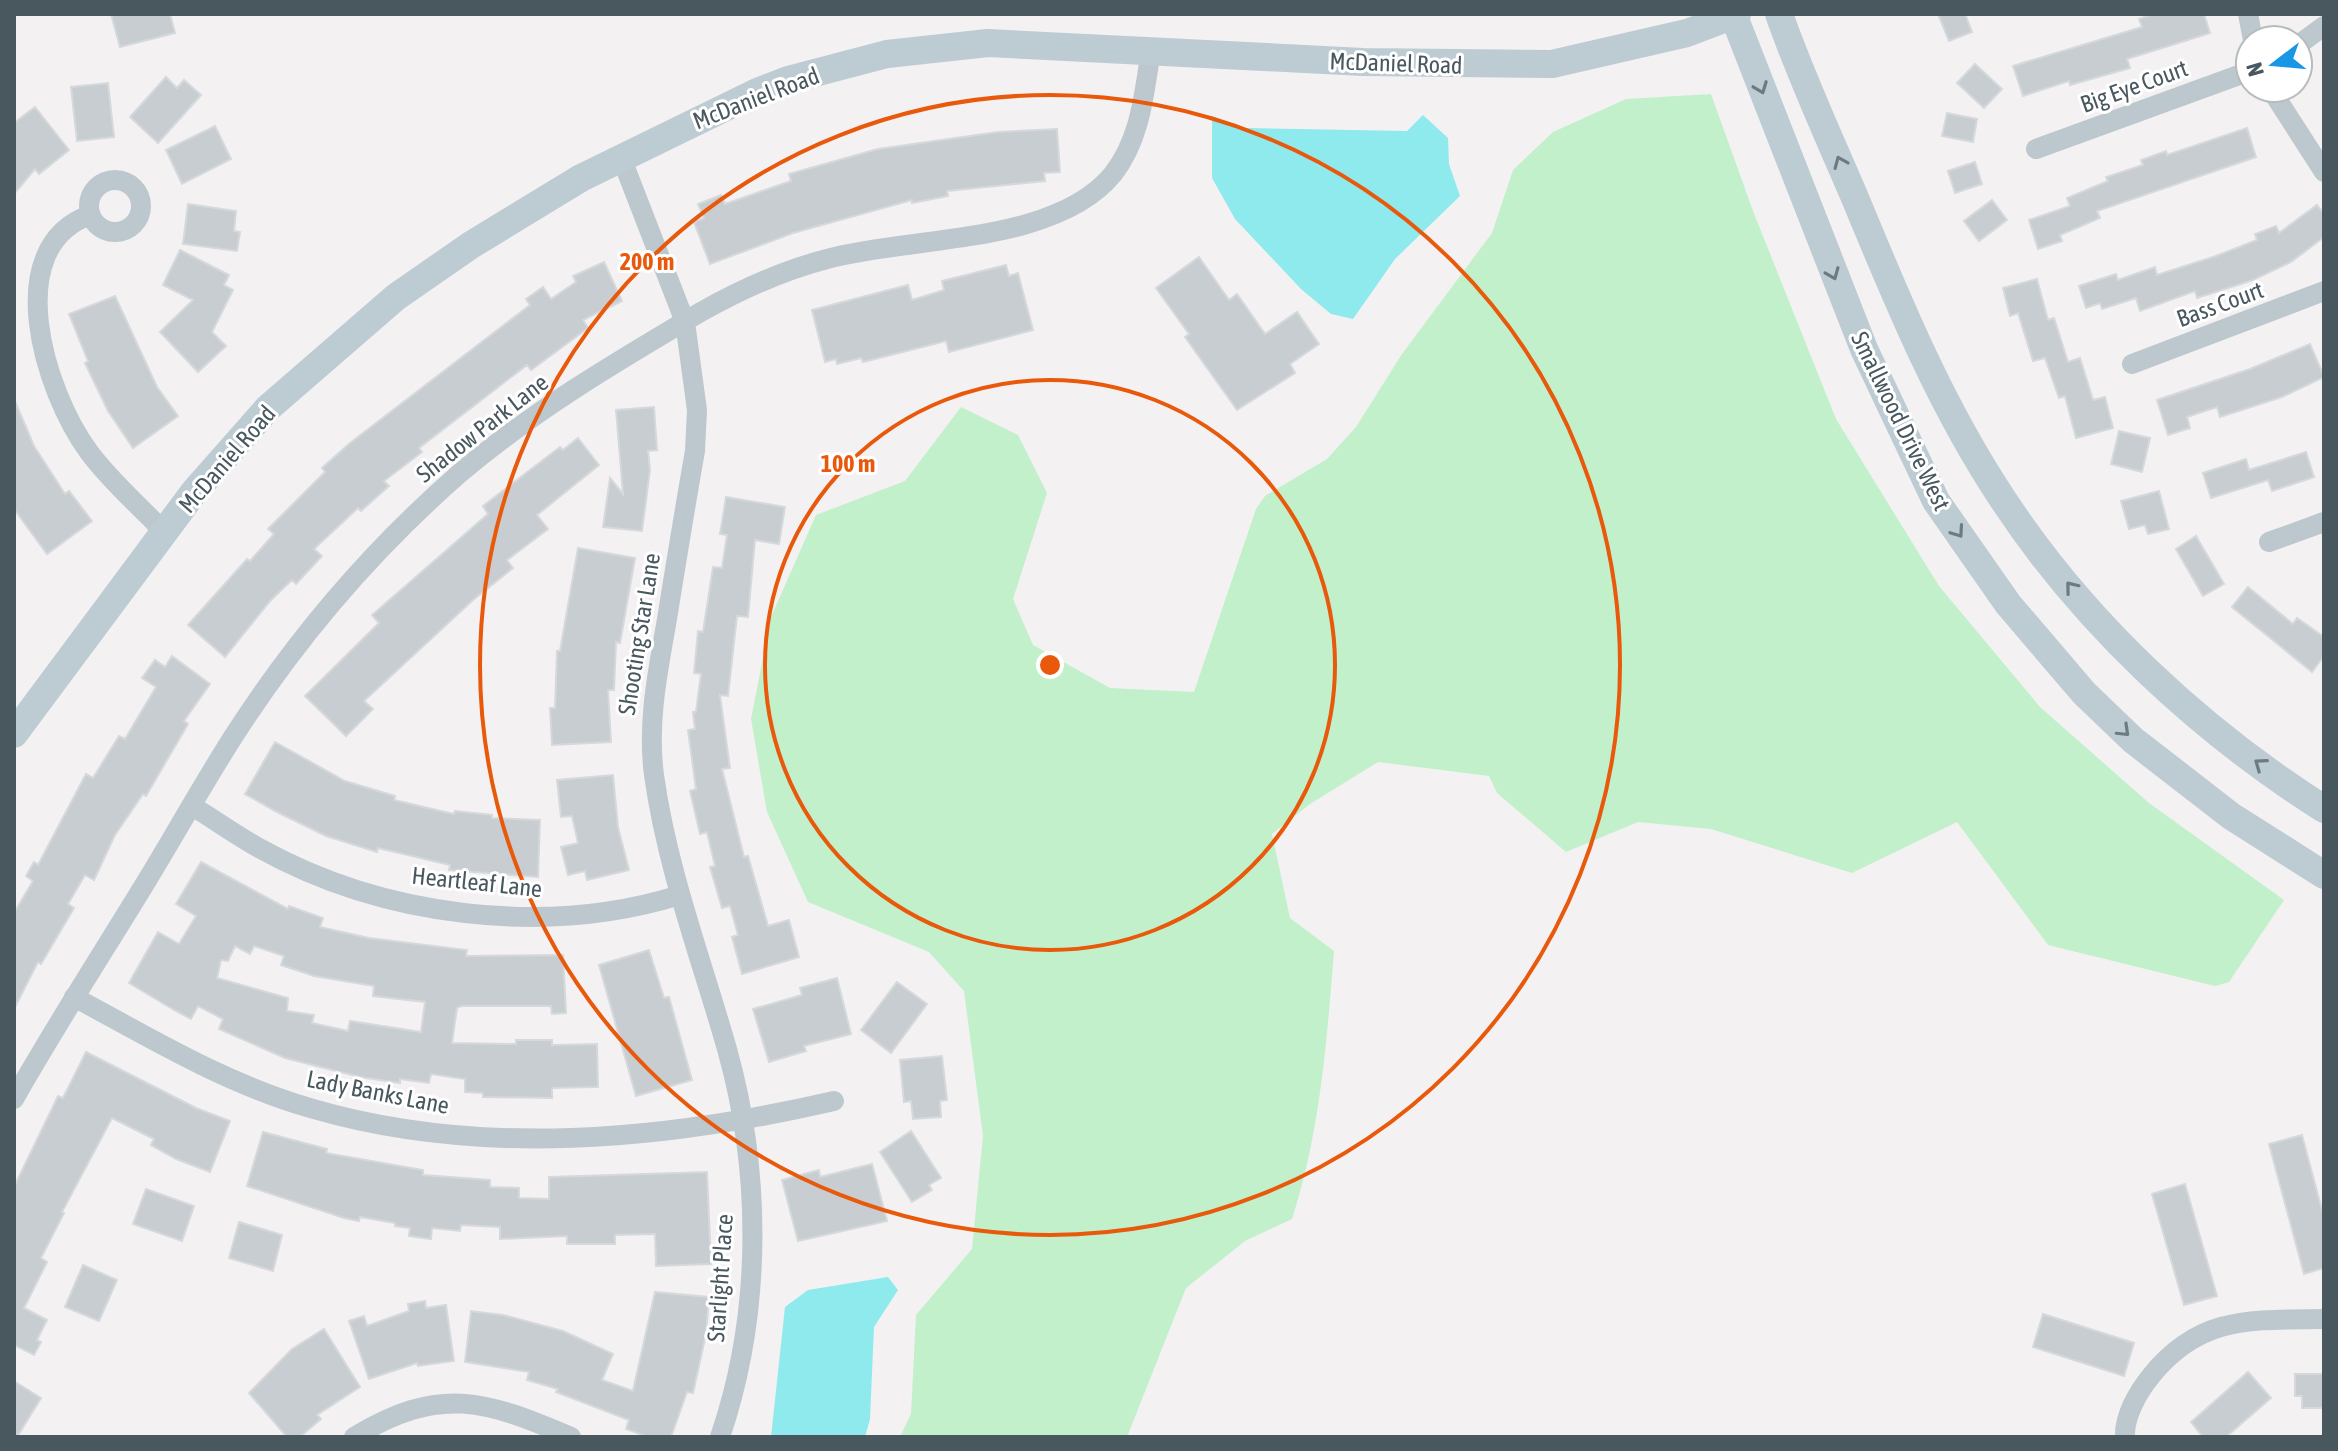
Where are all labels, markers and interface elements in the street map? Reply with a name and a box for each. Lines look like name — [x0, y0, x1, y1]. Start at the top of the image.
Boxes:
north arrow — [2234, 24, 2314, 104]
street label: McDaniel Road — [1329, 47, 1463, 79]
street label: Big Eye Court — [2077, 54, 2191, 118]
text: N — [2240, 60, 2269, 79]
street label: McDaniel Road — [689, 62, 823, 134]
one-way arrow — [1751, 80, 1768, 94]
one-way arrow — [1833, 156, 1849, 170]
text: 200 m — [620, 248, 674, 275]
one-way arrow — [1823, 266, 1840, 280]
street label: Bass Court — [2173, 276, 2267, 332]
street label: Smallwood Drive West — [1846, 327, 1956, 515]
street label: Shadow Park Lane — [411, 368, 553, 488]
street label: McDaniel Road — [173, 400, 281, 518]
text: 100 m — [821, 450, 875, 477]
one-way arrow — [1948, 524, 1963, 538]
street label: Shooting Star Lane — [613, 551, 665, 717]
one-way arrow — [2066, 582, 2081, 596]
centre of rings — [1036, 651, 1064, 679]
one-way arrow — [2115, 722, 2129, 737]
one-way arrow — [2255, 759, 2269, 774]
street label: Heartleaf Lane — [411, 862, 543, 902]
street label: Lady Banks Lane — [305, 1065, 451, 1119]
street label: Starlight Place — [702, 1213, 738, 1343]

